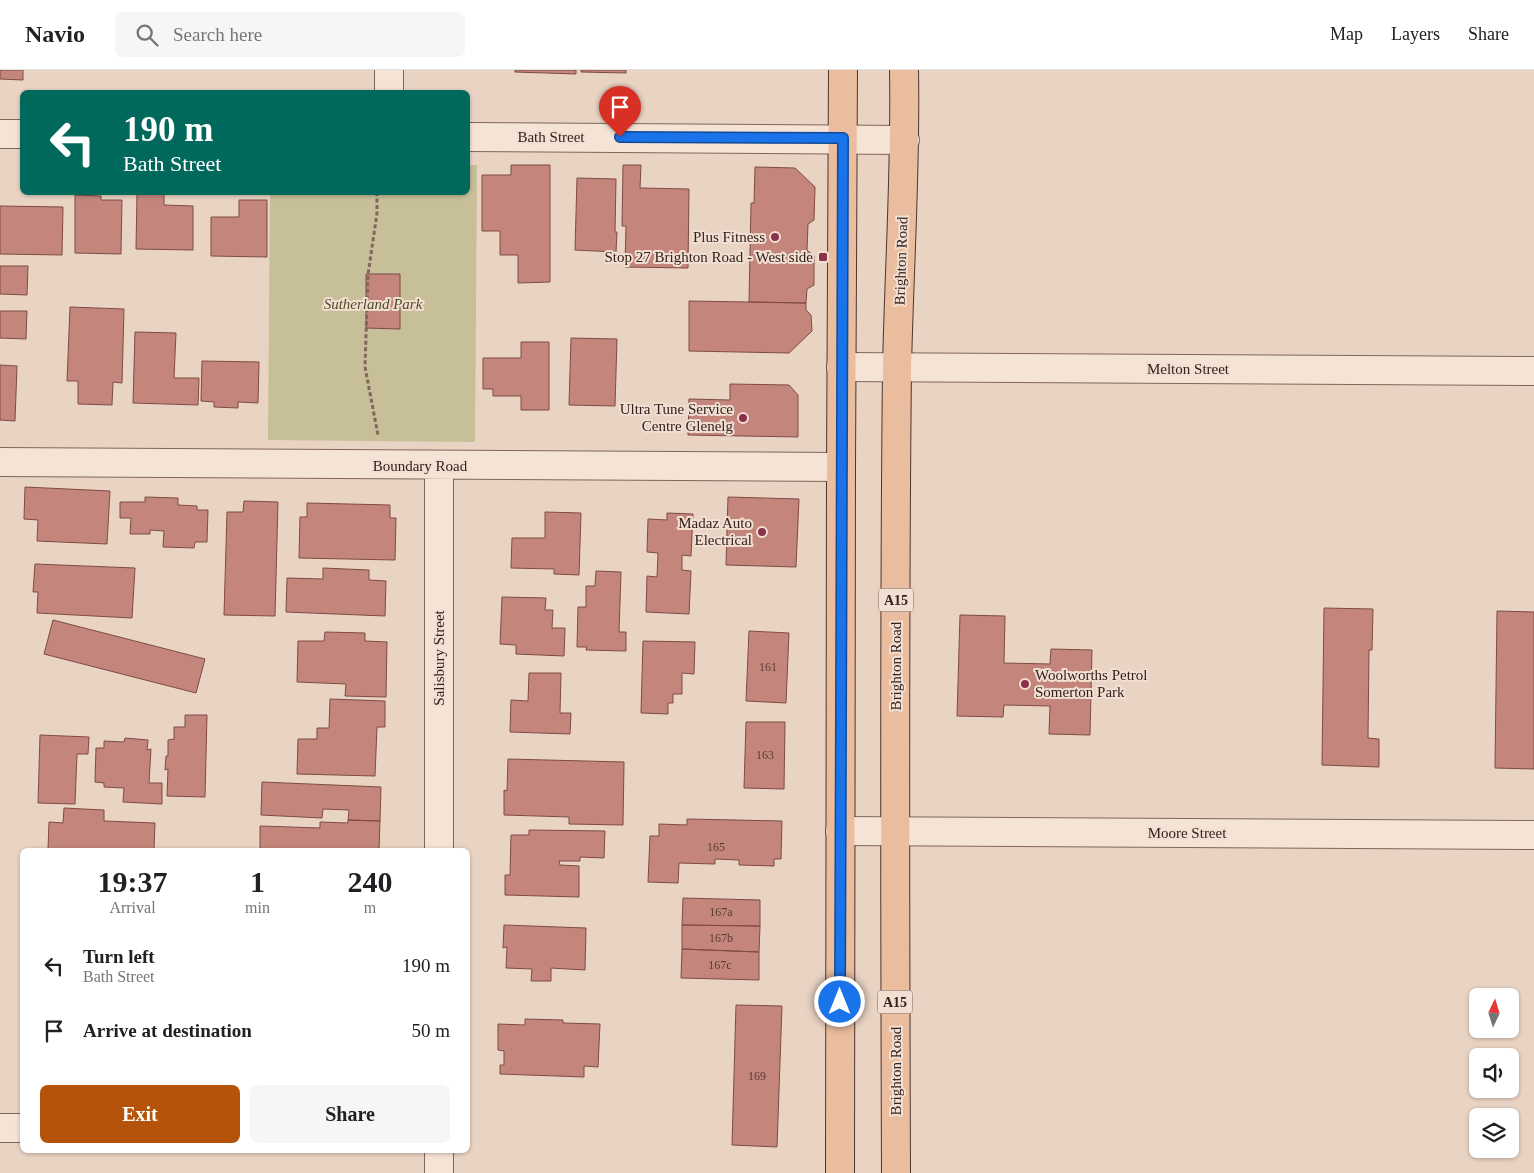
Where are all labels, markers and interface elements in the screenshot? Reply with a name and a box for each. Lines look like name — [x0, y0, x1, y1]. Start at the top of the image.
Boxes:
search box — [115, 12, 465, 57]
text: Navio — [25, 21, 85, 47]
icon: search — [133, 21, 161, 49]
text: Search here — [173, 24, 262, 45]
text: Map — [1330, 24, 1363, 44]
text: Layers — [1391, 24, 1440, 44]
text: Share — [1468, 24, 1509, 44]
pin — [599, 86, 641, 137]
icon: arrive — [606, 93, 634, 121]
icon: left — [40, 110, 105, 175]
text: 190 m — [123, 110, 213, 149]
street label: Bath Street — [517, 129, 585, 145]
text: Bath Street — [123, 151, 221, 176]
street label: Brighton Road — [891, 216, 911, 306]
place label: Plus Fitness — [693, 229, 765, 245]
marker: Plus Fitness — [769, 231, 781, 243]
place label: Stop 27 Brighton Road - West side — [604, 249, 813, 265]
marker: Stop 27 Brighton Road - West side — [817, 251, 829, 263]
park label: Sutherland Park — [324, 296, 423, 312]
street label: Melton Street — [1147, 361, 1230, 377]
place label: Ultra Tune Service Centre Glenelg — [620, 401, 733, 434]
marker: Ultra Tune Service Centre Glenelg — [737, 412, 749, 424]
street label: Boundary Road — [373, 458, 468, 474]
place label: Madaz Auto Electrical — [678, 515, 752, 548]
marker: Madaz Auto Electrical — [756, 526, 768, 538]
road number: A15 — [878, 588, 914, 612]
street label: Salisbury Street — [431, 609, 447, 706]
street label: Brighton Road — [888, 621, 904, 710]
house number: 161 — [759, 660, 777, 674]
place label: Woolworths Petrol Somerton Park — [1035, 667, 1148, 700]
marker: Woolworths Petrol Somerton Park — [1019, 678, 1031, 690]
house number: 163 — [756, 748, 774, 762]
street label: Moore Street — [1148, 825, 1227, 841]
house number: 165 — [707, 840, 725, 854]
text: 19:37 — [98, 865, 168, 898]
text: 1 — [250, 865, 265, 898]
text: 240 — [347, 865, 392, 898]
text: Arrival — [109, 899, 156, 916]
text: min — [245, 899, 270, 916]
text: m — [364, 899, 376, 916]
house number: 167a — [709, 905, 733, 919]
house number: 167b — [709, 931, 733, 945]
text: Turn left — [83, 946, 155, 967]
icon: left — [40, 952, 68, 980]
text: 190 m — [402, 955, 450, 976]
house number: 167c — [708, 958, 732, 972]
text: Bath Street — [83, 968, 155, 985]
position arrow — [813, 975, 865, 1027]
north arrow — [1469, 988, 1519, 1038]
map controls — [1469, 988, 1519, 1158]
road number: A15 — [878, 990, 912, 1014]
icon: arrive — [40, 1017, 68, 1045]
text: Arrive at destination — [83, 1020, 252, 1041]
text: 50 m — [411, 1020, 450, 1041]
street label: Brighton Road — [888, 1026, 904, 1115]
button: sound — [1469, 1048, 1519, 1098]
house number: 169 — [748, 1069, 766, 1083]
button: Exit — [40, 1085, 240, 1143]
button: Share — [250, 1085, 450, 1143]
button: layers — [1469, 1108, 1519, 1158]

